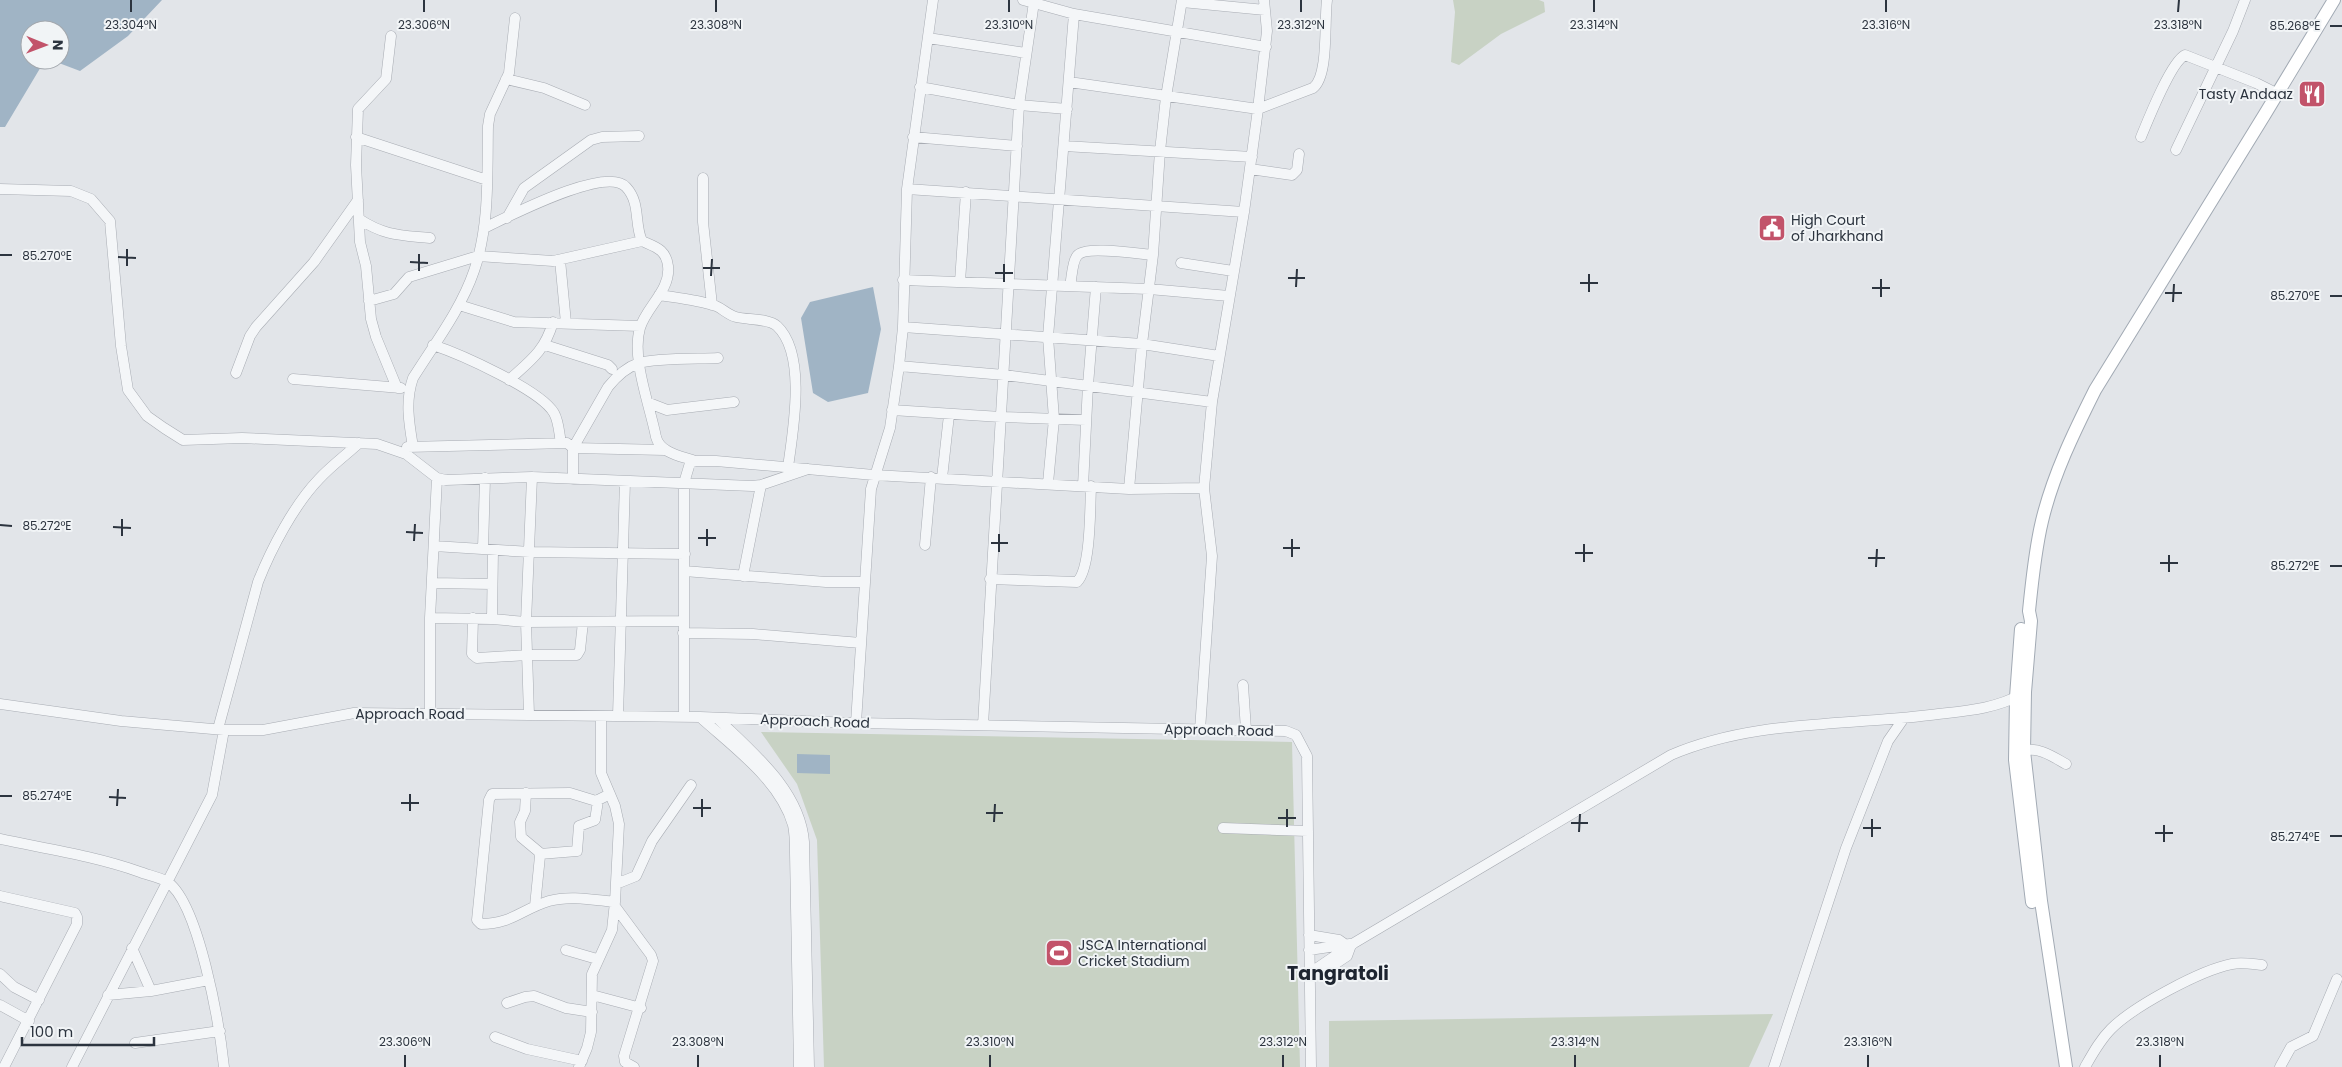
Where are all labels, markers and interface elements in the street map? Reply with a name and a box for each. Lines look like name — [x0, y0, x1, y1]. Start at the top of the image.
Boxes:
text: 23.304°N — [105, 16, 157, 33]
text: 23.306°N — [398, 16, 450, 33]
text: 23.308°N — [690, 16, 742, 33]
text: 23.310°N — [985, 16, 1033, 33]
text: 23.312°N — [1277, 16, 1325, 33]
text: 23.314°N — [1570, 16, 1618, 33]
text: 23.316°N — [1862, 16, 1910, 33]
text: 23.318°N — [2154, 16, 2202, 33]
text: 85.268°E — [2270, 17, 2320, 34]
north arrow — [20, 20, 70, 70]
text: N — [48, 40, 68, 51]
restaurant icon: Tasty Andaaz — [2297, 79, 2327, 109]
place label: Tasty Andaaz — [2199, 84, 2293, 104]
place label: High Court of Jharkhand — [1791, 210, 1883, 246]
public building icon: High Court of Jharkhand — [1757, 213, 1787, 243]
text: 85.270°E — [22, 247, 72, 264]
text: 85.270°E — [2270, 287, 2320, 304]
text: 85.272°E — [22, 517, 72, 534]
text: 85.272°E — [2270, 557, 2320, 574]
street label: Approach Road — [355, 704, 465, 724]
street label: Approach Road — [760, 709, 870, 733]
street label: Approach Road — [1164, 719, 1274, 741]
text: 85.274°E — [22, 787, 72, 804]
text: 85.274°E — [2270, 828, 2320, 845]
place label: JSCA International Cricket Stadium — [1078, 935, 1207, 971]
sports icon: JSCA International Cricket Stadium — [1044, 938, 1074, 968]
district label: Tangratoli — [1287, 960, 1389, 987]
scale bar — [22, 1014, 155, 1046]
text: 100 m — [30, 1021, 73, 1042]
text: 23.306°N — [379, 1033, 431, 1050]
text: 23.308°N — [672, 1033, 724, 1050]
text: 23.310°N — [966, 1033, 1014, 1050]
text: 23.312°N — [1259, 1033, 1307, 1050]
text: 23.314°N — [1551, 1033, 1599, 1050]
text: 23.316°N — [1844, 1033, 1892, 1050]
text: 23.318°N — [2136, 1033, 2184, 1050]

